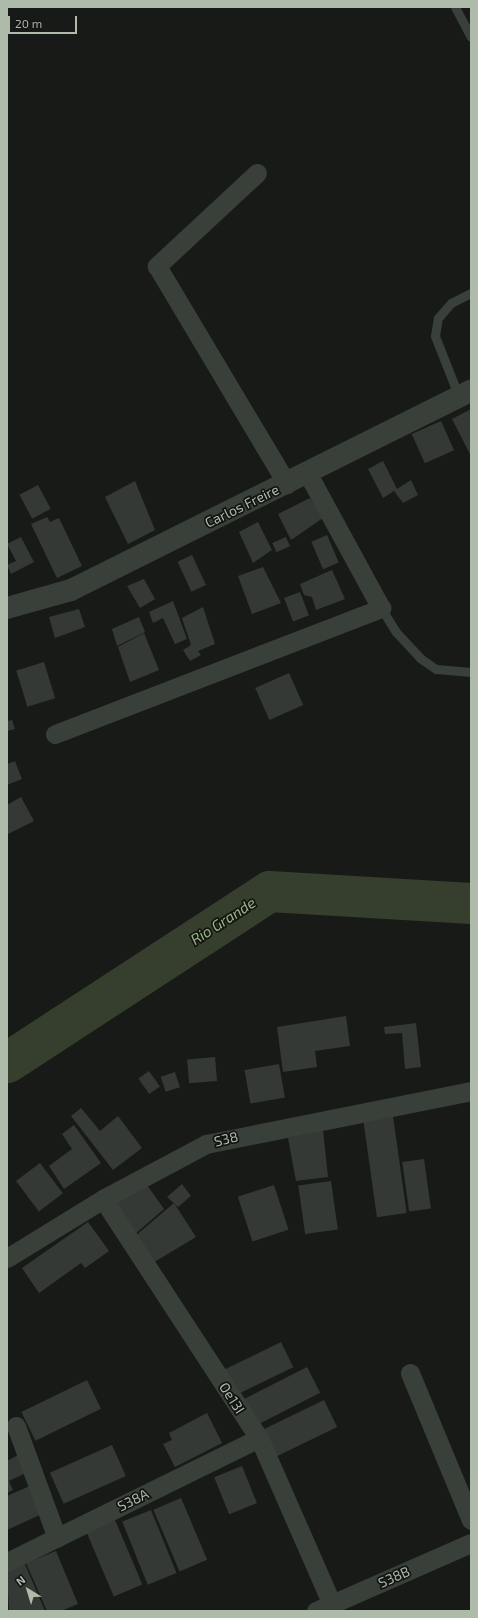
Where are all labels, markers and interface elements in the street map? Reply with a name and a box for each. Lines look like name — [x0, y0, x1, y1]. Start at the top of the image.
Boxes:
scale bar — [10, 8, 79, 34]
text: 20 m — [15, 16, 42, 30]
street label: Carlos Freire — [202, 481, 282, 531]
water label: Rio Grande — [187, 893, 259, 949]
street label: S38 — [212, 1128, 240, 1150]
street label: Oe13I — [216, 1379, 248, 1417]
street label: S38A — [115, 1485, 151, 1515]
street label: S38B — [376, 1563, 412, 1591]
north arrow — [8, 1570, 48, 1610]
text: N — [13, 1573, 27, 1588]

